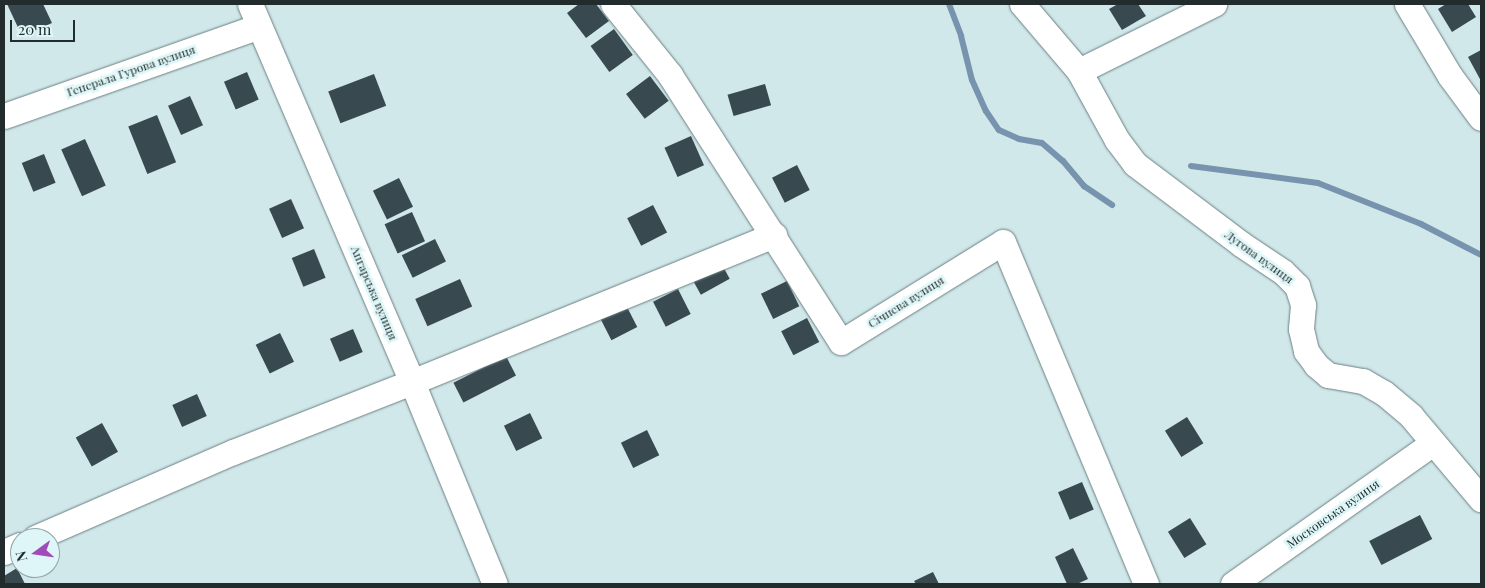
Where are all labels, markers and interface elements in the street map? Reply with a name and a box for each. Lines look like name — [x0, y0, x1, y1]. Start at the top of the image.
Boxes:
scale bar — [12, 10, 78, 42]
text: 20 m — [18, 19, 51, 39]
street label: Генерала Гурова вулиця — [65, 42, 197, 100]
street label: Лугова вулиця — [1222, 227, 1296, 287]
street label: Ангарська вулиця — [348, 244, 400, 342]
street label: Січнева вулиця — [865, 273, 947, 331]
street label: Московська вулиця — [1284, 477, 1382, 551]
north arrow — [10, 528, 60, 578]
text: N — [10, 549, 31, 564]

